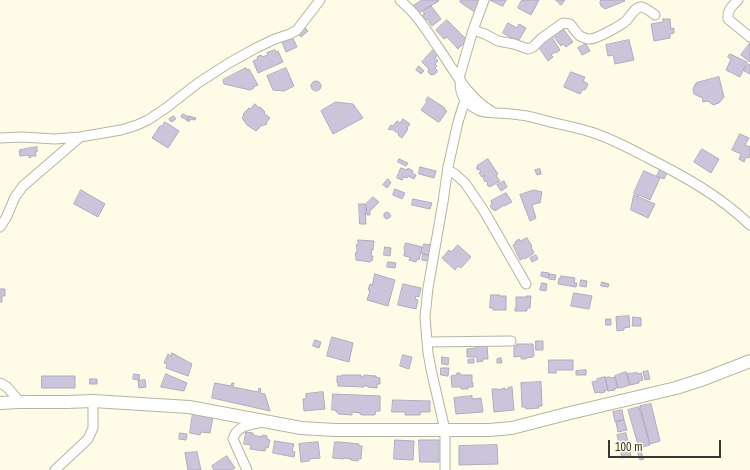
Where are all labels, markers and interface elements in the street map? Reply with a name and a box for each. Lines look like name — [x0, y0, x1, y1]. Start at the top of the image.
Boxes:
scale bar — [610, 432, 723, 458]
text: 100 m — [615, 439, 642, 455]

